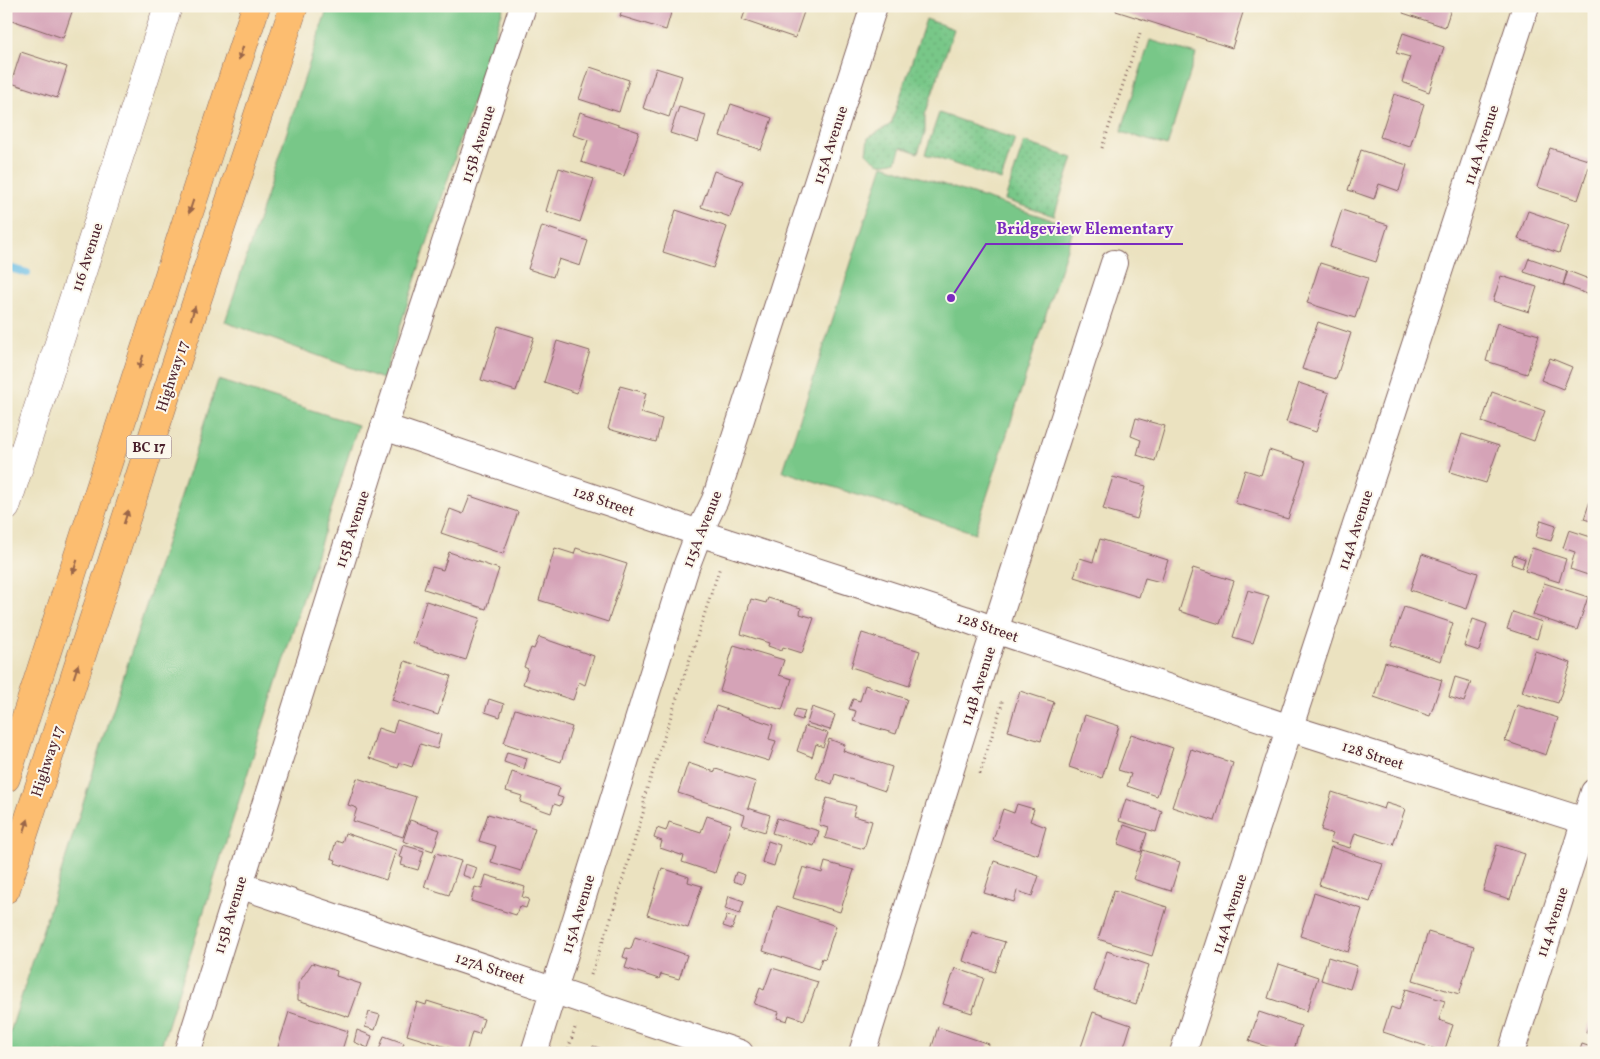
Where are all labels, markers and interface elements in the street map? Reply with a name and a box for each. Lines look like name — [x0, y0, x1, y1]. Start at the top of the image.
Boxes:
one-way arrow — [237, 45, 244, 60]
street label: 115B Avenue — [457, 103, 502, 186]
street label: 115A Avenue — [809, 103, 854, 187]
street label: 114A Avenue — [1460, 103, 1505, 188]
one-way arrow — [187, 200, 195, 215]
callout: Bridgeview Elementary — [986, 213, 1183, 244]
text: Bridgeview Elementary — [997, 219, 1173, 241]
street label: 116 Avenue — [67, 220, 109, 295]
one-way arrow — [190, 305, 197, 320]
street label: Highway 17 — [152, 338, 195, 415]
one-way arrow — [137, 355, 145, 370]
road number: BC 17 — [126, 436, 172, 458]
street label: 128 Street — [570, 482, 637, 523]
street label: 115B Avenue — [331, 488, 376, 571]
street label: 115A Avenue — [678, 488, 728, 571]
street label: 114A Avenue — [1334, 488, 1379, 573]
one-way arrow — [123, 509, 131, 524]
one-way arrow — [71, 559, 78, 574]
street label: 128 Street — [954, 608, 1021, 649]
street label: 114B Avenue — [957, 644, 1002, 729]
one-way arrow — [73, 664, 80, 679]
street label: Highway 17 — [27, 723, 70, 800]
street label: 128 Street — [1339, 737, 1406, 776]
one-way arrow — [22, 818, 30, 833]
street label: 115A Avenue — [557, 872, 601, 956]
street label: 114A Avenue — [1208, 872, 1253, 957]
street label: 115B Avenue — [210, 874, 253, 957]
street label: 114 Avenue — [1532, 885, 1575, 960]
street label: 127A Street — [452, 948, 527, 991]

